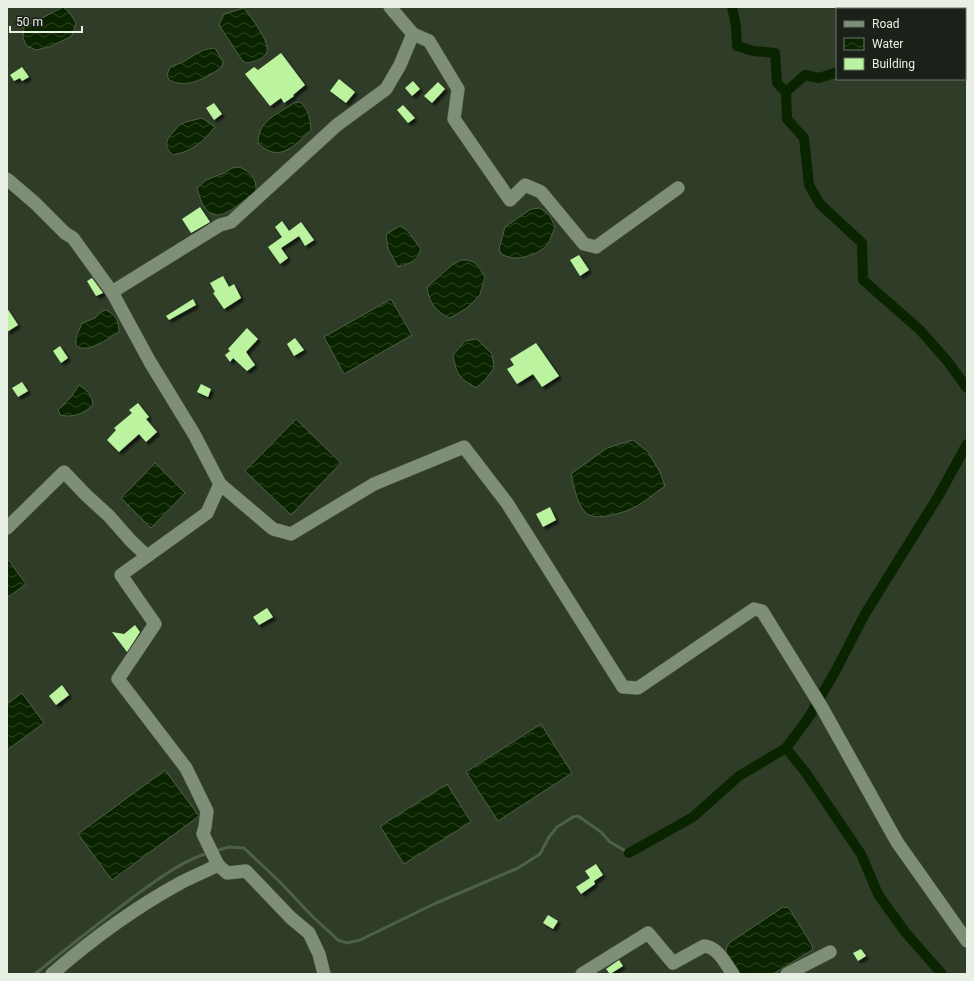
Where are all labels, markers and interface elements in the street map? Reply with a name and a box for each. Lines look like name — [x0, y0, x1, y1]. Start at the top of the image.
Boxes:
scale bar — [10, 8, 82, 34]
legend — [836, 8, 966, 80]
text: 50 m — [16, 15, 43, 29]
text: Road — [872, 17, 900, 31]
text: Water — [872, 37, 903, 51]
text: Building — [872, 57, 915, 71]

